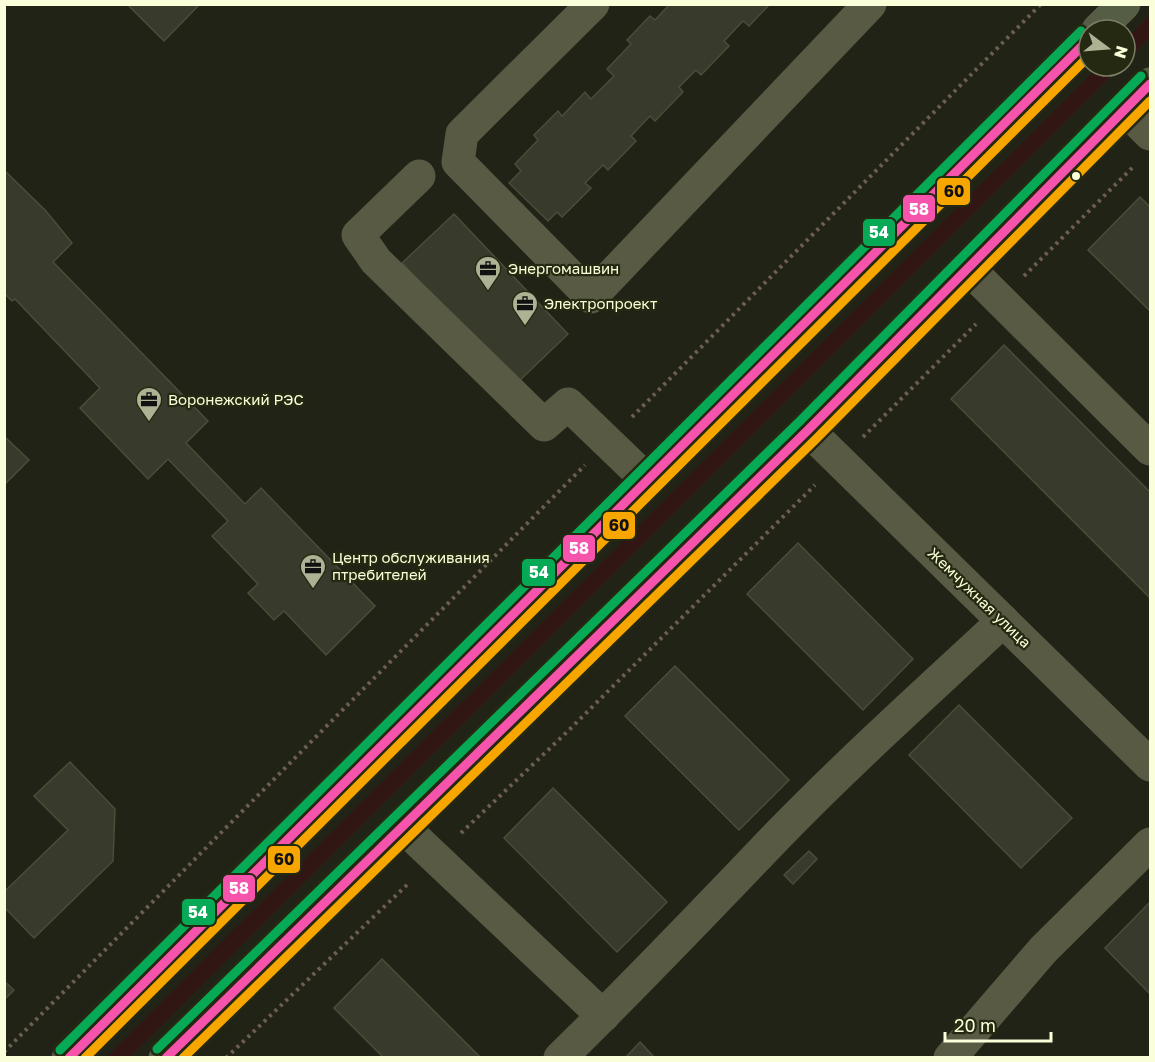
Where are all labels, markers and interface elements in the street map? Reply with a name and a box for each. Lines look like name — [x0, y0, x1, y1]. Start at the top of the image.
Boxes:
north arrow — [1077, 18, 1137, 78]
text: N — [1110, 44, 1133, 61]
unlabelled marker — [1070, 170, 1082, 182]
line badge: 60 — [936, 177, 971, 206]
text: 60 — [944, 181, 964, 201]
line badge: 58 — [902, 194, 936, 223]
text: 58 — [909, 199, 929, 219]
line badge: 54 — [862, 218, 896, 247]
text: 54 — [869, 222, 889, 242]
office icon: Энергомашвин — [473, 254, 503, 292]
place label: Энергомашвин — [508, 259, 619, 277]
office icon: Электропроект — [510, 289, 540, 327]
place label: Электропроект — [544, 294, 658, 312]
office icon: Воронежский РЭС — [134, 385, 164, 423]
place label: Воронежский РЭС — [168, 390, 304, 408]
line badge: 60 — [602, 511, 636, 540]
text: 60 — [609, 515, 629, 535]
line badge: 58 — [562, 534, 596, 563]
text: 58 — [569, 538, 589, 558]
street label: Жемчужная улица — [924, 543, 1035, 651]
place label: Центр обслуживания птребителей — [332, 548, 490, 583]
office icon: Центр обслуживания птребителей — [298, 552, 328, 590]
line badge: 54 — [521, 558, 556, 587]
text: 54 — [529, 562, 549, 582]
line badge: 60 — [267, 845, 301, 874]
text: 60 — [274, 849, 294, 869]
line badge: 58 — [222, 874, 256, 903]
text: 58 — [229, 878, 249, 898]
line badge: 54 — [181, 898, 216, 926]
text: 54 — [188, 902, 208, 922]
scale bar — [945, 1005, 1052, 1043]
text: 20 m — [954, 1014, 996, 1036]

